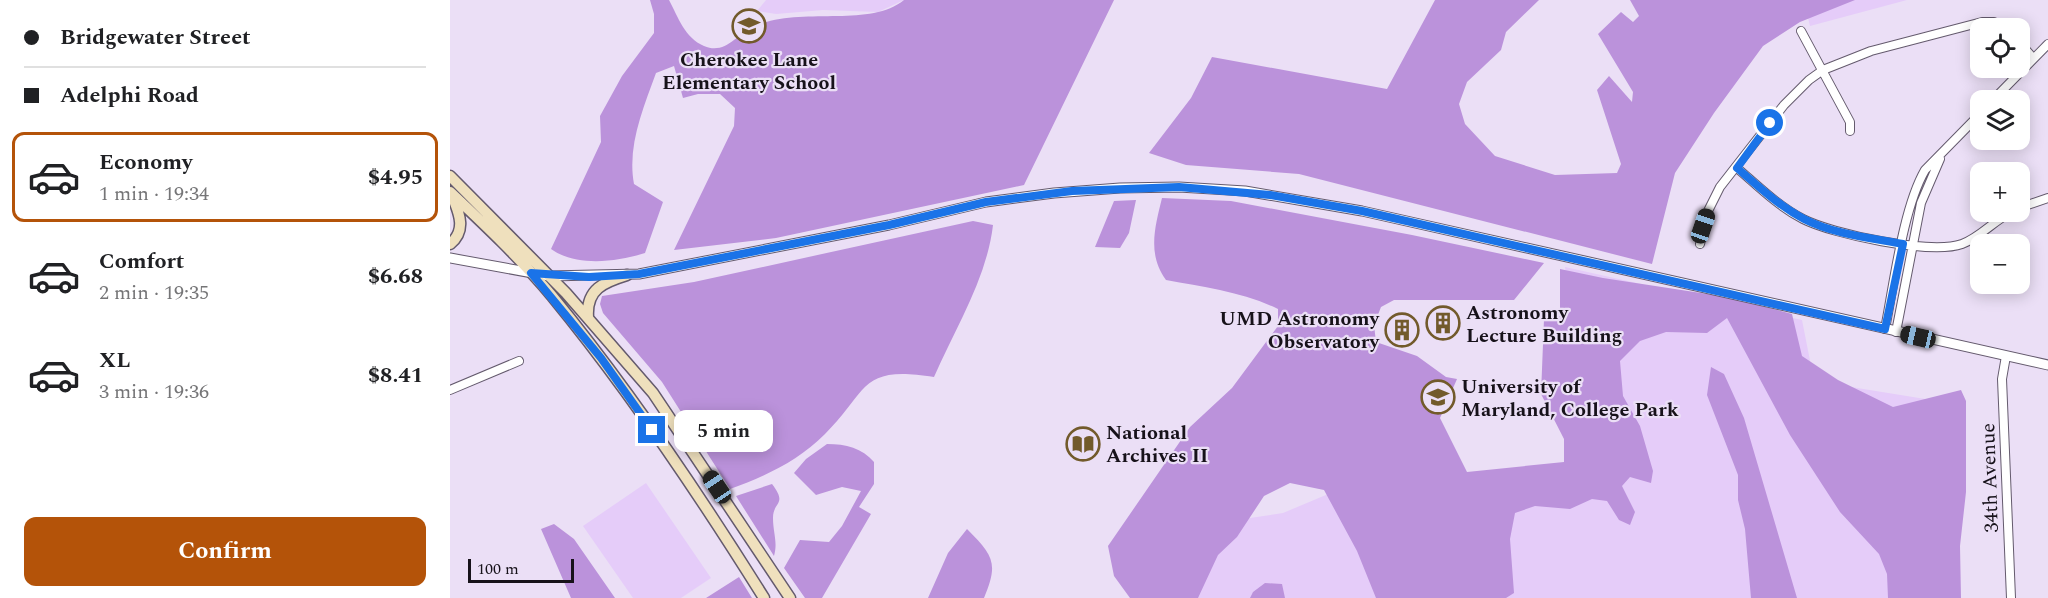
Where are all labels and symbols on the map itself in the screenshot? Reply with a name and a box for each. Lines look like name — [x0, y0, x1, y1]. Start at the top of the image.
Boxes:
school or university icon: Cherokee Lane Elementary School — [731, 8, 767, 44]
place label: Cherokee Lane Elementary School — [662, 45, 836, 98]
route start — [1756, 109, 1783, 136]
car — [1689, 206, 1717, 246]
place label: Astronomy Lecture Building — [1466, 298, 1622, 351]
place label: UMD Astronomy Observatory — [1219, 304, 1380, 357]
building icon: Astronomy Lecture Building — [1425, 305, 1461, 341]
building icon: UMD Astronomy Observatory — [1384, 312, 1420, 348]
car — [1898, 324, 1938, 350]
place label: University of Maryland, College Park — [1461, 372, 1679, 425]
school or university icon: University of Maryland, College Park — [1420, 379, 1456, 415]
callout: 5 min — [673, 409, 772, 451]
route end — [638, 416, 665, 443]
place label: National Archives II — [1106, 418, 1208, 471]
street label: 34th Avenue — [1973, 423, 2007, 533]
library icon: National Archives II — [1065, 426, 1101, 462]
car — [699, 467, 735, 507]
scale bar — [468, 556, 574, 584]

